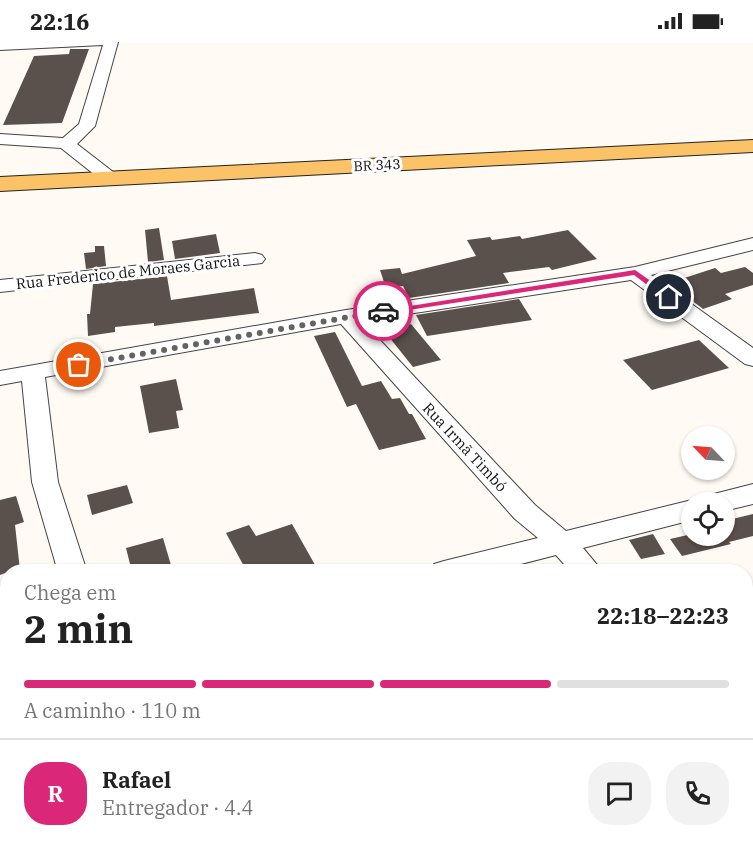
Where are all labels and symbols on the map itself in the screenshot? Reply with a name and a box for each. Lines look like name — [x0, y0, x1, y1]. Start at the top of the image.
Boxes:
street label: BR 343 — [353, 155, 401, 175]
street label: Rua Frederico de Moraes Garcia — [15, 251, 241, 293]
pin — [643, 271, 694, 322]
courier — [353, 281, 413, 341]
pin — [53, 339, 104, 390]
street label: Rua Irmã Timbó — [419, 398, 511, 496]
north arrow — [681, 426, 735, 480]

